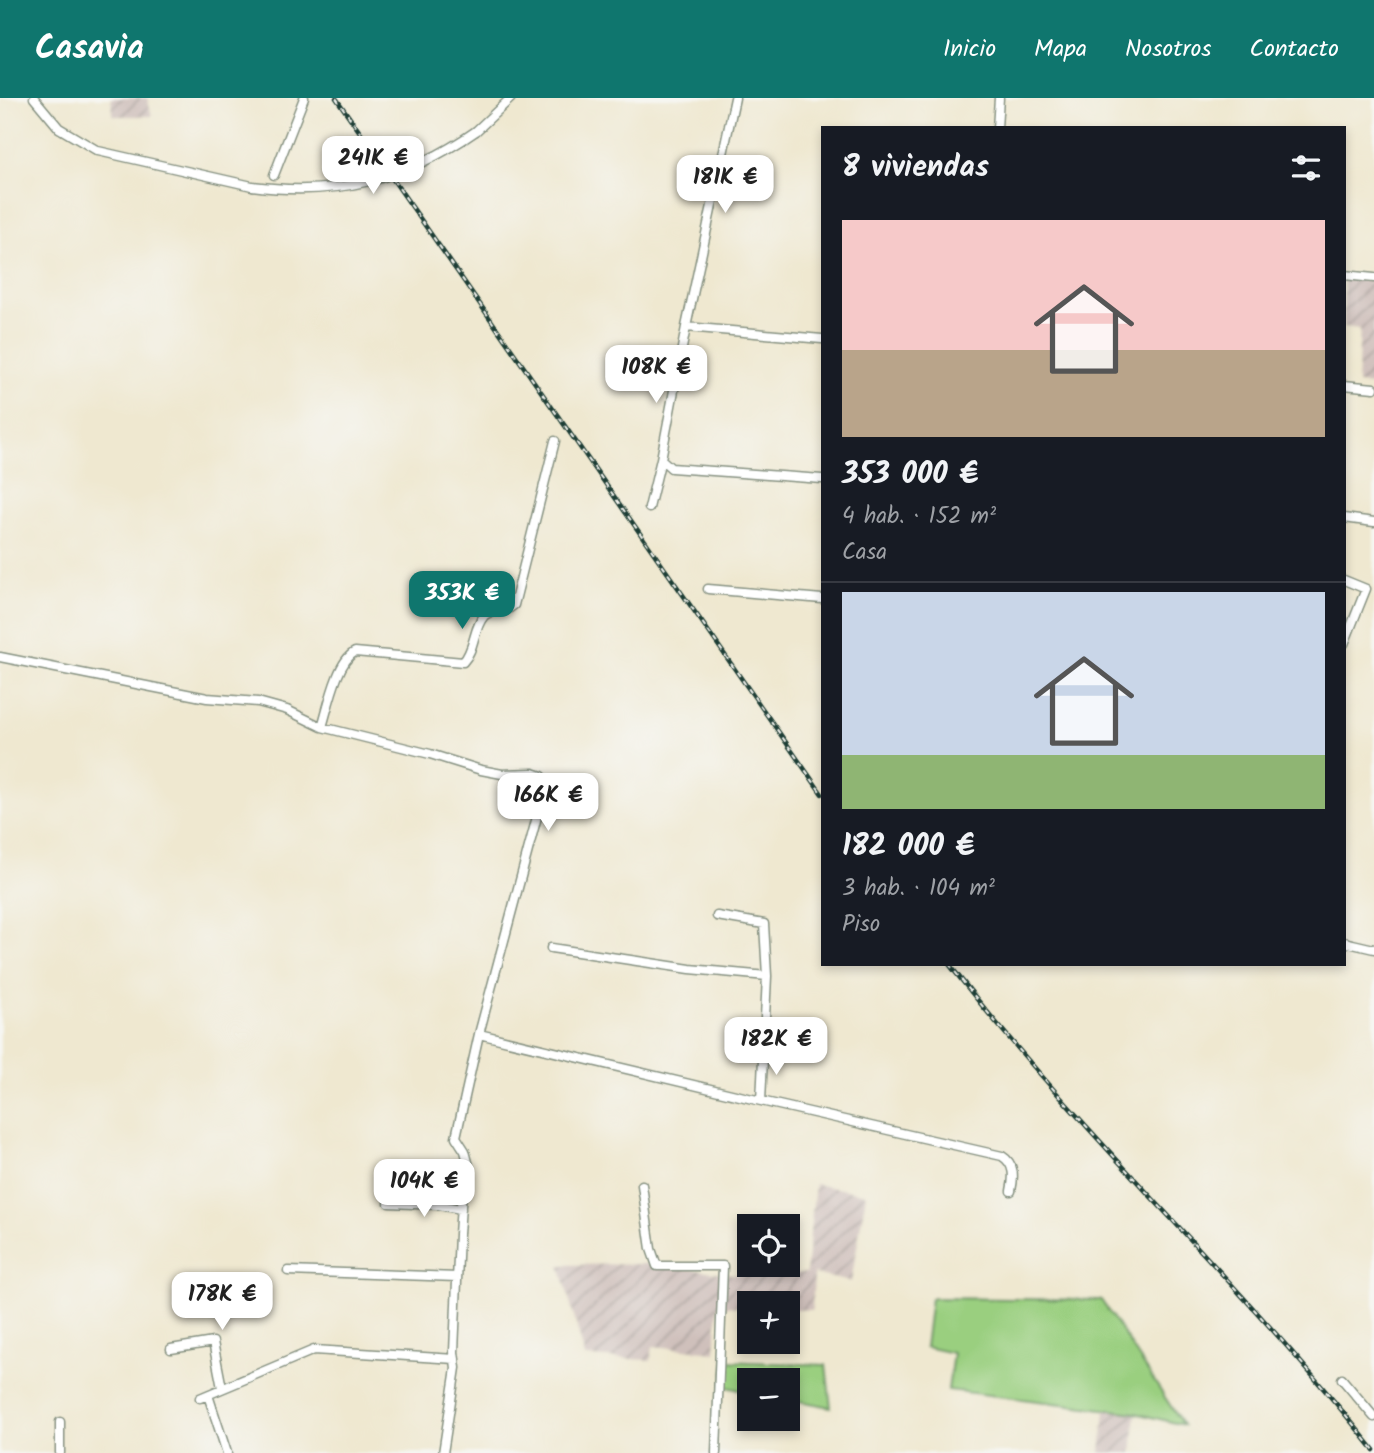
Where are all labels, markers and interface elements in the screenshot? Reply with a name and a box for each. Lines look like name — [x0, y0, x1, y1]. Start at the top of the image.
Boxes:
text: Casavia — [35, 23, 144, 76]
text: Inicio — [943, 30, 996, 69]
text: Mapa — [1034, 30, 1087, 69]
text: Nosotros — [1125, 30, 1212, 69]
text: Contacto — [1250, 30, 1339, 69]
pin: 241K € — [316, 136, 430, 196]
text: 241K € — [338, 141, 408, 177]
text: 8 viviendas — [842, 144, 989, 192]
icon: filters — [1287, 149, 1325, 187]
pin: 181K € — [668, 156, 782, 215]
text: 181K € — [693, 160, 757, 196]
icon: home — [1021, 266, 1147, 392]
pin: 108K € — [599, 345, 713, 405]
text: 108K € — [621, 350, 691, 386]
text: 353 000 € — [842, 451, 978, 499]
text: 4 hab. · 152 m² — [842, 499, 996, 535]
text: Casa — [842, 535, 887, 571]
pin: 353K € — [405, 572, 519, 631]
text: 353K € — [425, 576, 499, 612]
icon: home — [1021, 638, 1147, 764]
pin: 166K € — [491, 774, 605, 833]
text: 166K € — [513, 778, 583, 814]
text: 182 000 € — [842, 823, 975, 871]
text: 3 hab. · 104 m² — [842, 871, 995, 907]
text: Piso — [842, 907, 880, 943]
pin: 182K € — [719, 1018, 833, 1077]
text: 182K € — [740, 1022, 812, 1058]
pin: 104K € — [367, 1160, 481, 1219]
text: 104K € — [390, 1164, 458, 1200]
map controls — [737, 1214, 800, 1431]
button: locate — [737, 1214, 800, 1277]
pin: 178K € — [165, 1272, 279, 1332]
text: 178K € — [188, 1277, 256, 1313]
button: + — [737, 1291, 800, 1354]
button: − — [737, 1368, 800, 1431]

